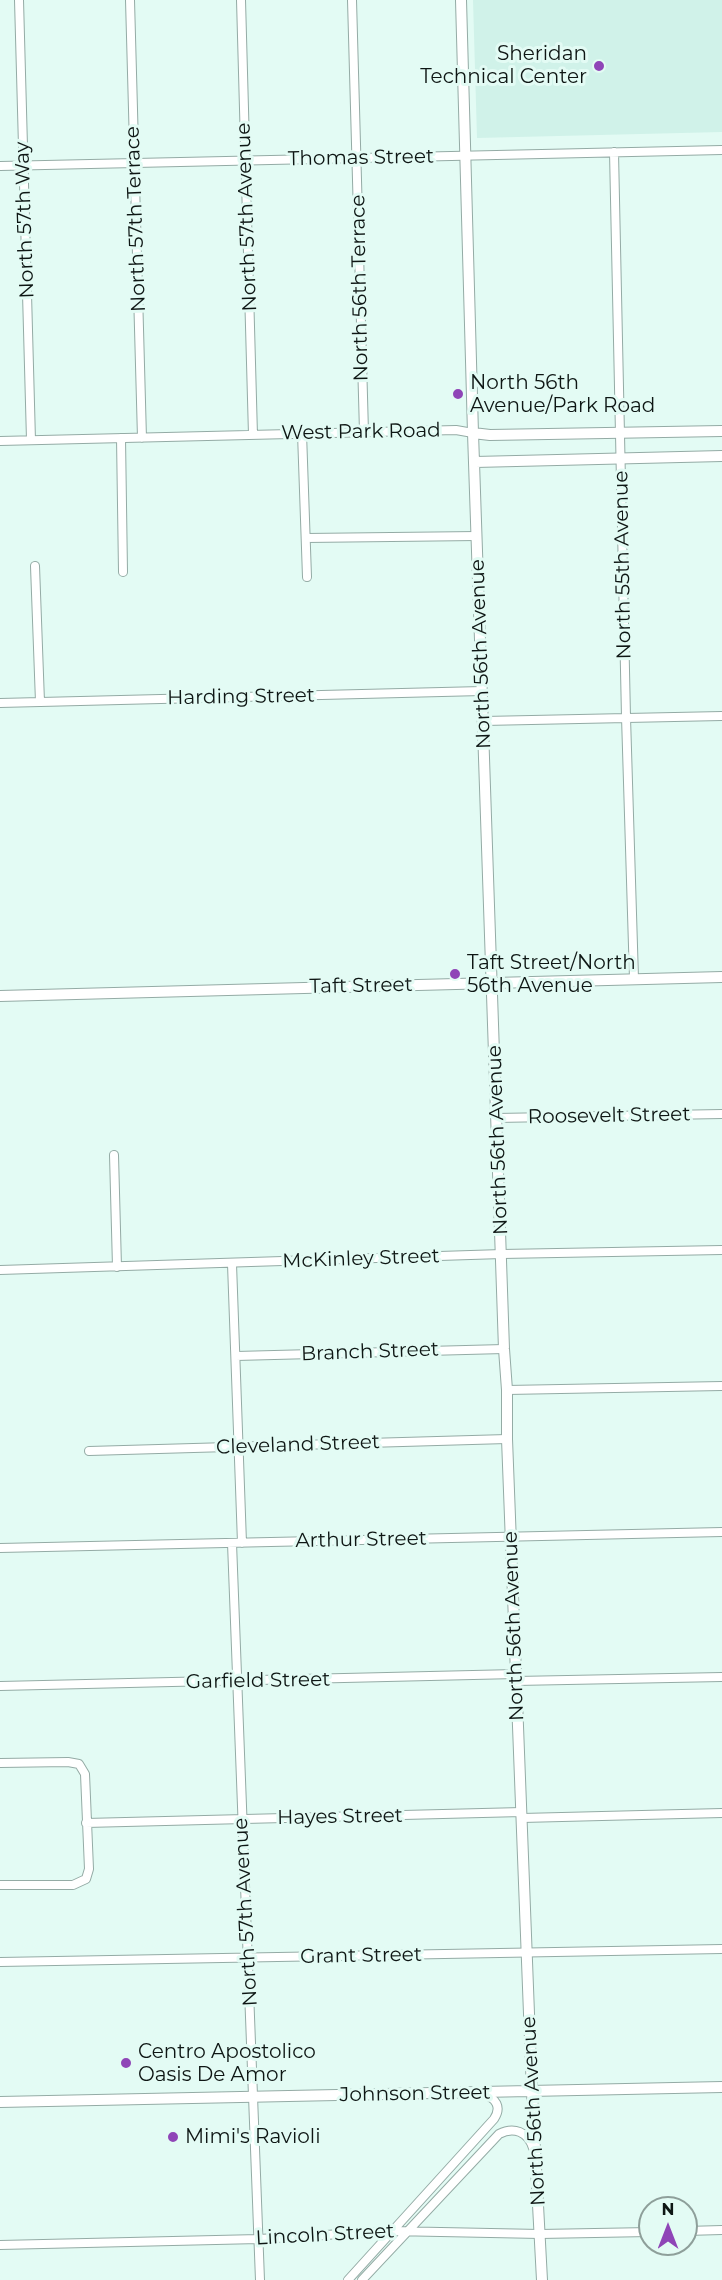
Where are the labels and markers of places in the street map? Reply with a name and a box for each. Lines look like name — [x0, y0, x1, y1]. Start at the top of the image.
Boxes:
place label: Sheridan Technical Center — [420, 42, 587, 89]
marker: Sheridan Technical Center — [592, 59, 606, 73]
place label: North 56th Avenue/Park Road — [470, 371, 655, 418]
marker: North 56th Avenue/Park Road — [451, 387, 465, 401]
place label: Taft Street/North 56th Avenue — [467, 951, 636, 998]
marker: Taft Street/North 56th Avenue — [448, 967, 462, 981]
place label: Centro Apostolico Oasis De Amor — [138, 2040, 316, 2087]
marker: Centro Apostolico Oasis De Amor — [119, 2056, 133, 2070]
place label: Mimi's Ravioli — [185, 2125, 321, 2149]
marker: Mimi's Ravioli — [166, 2130, 180, 2144]

